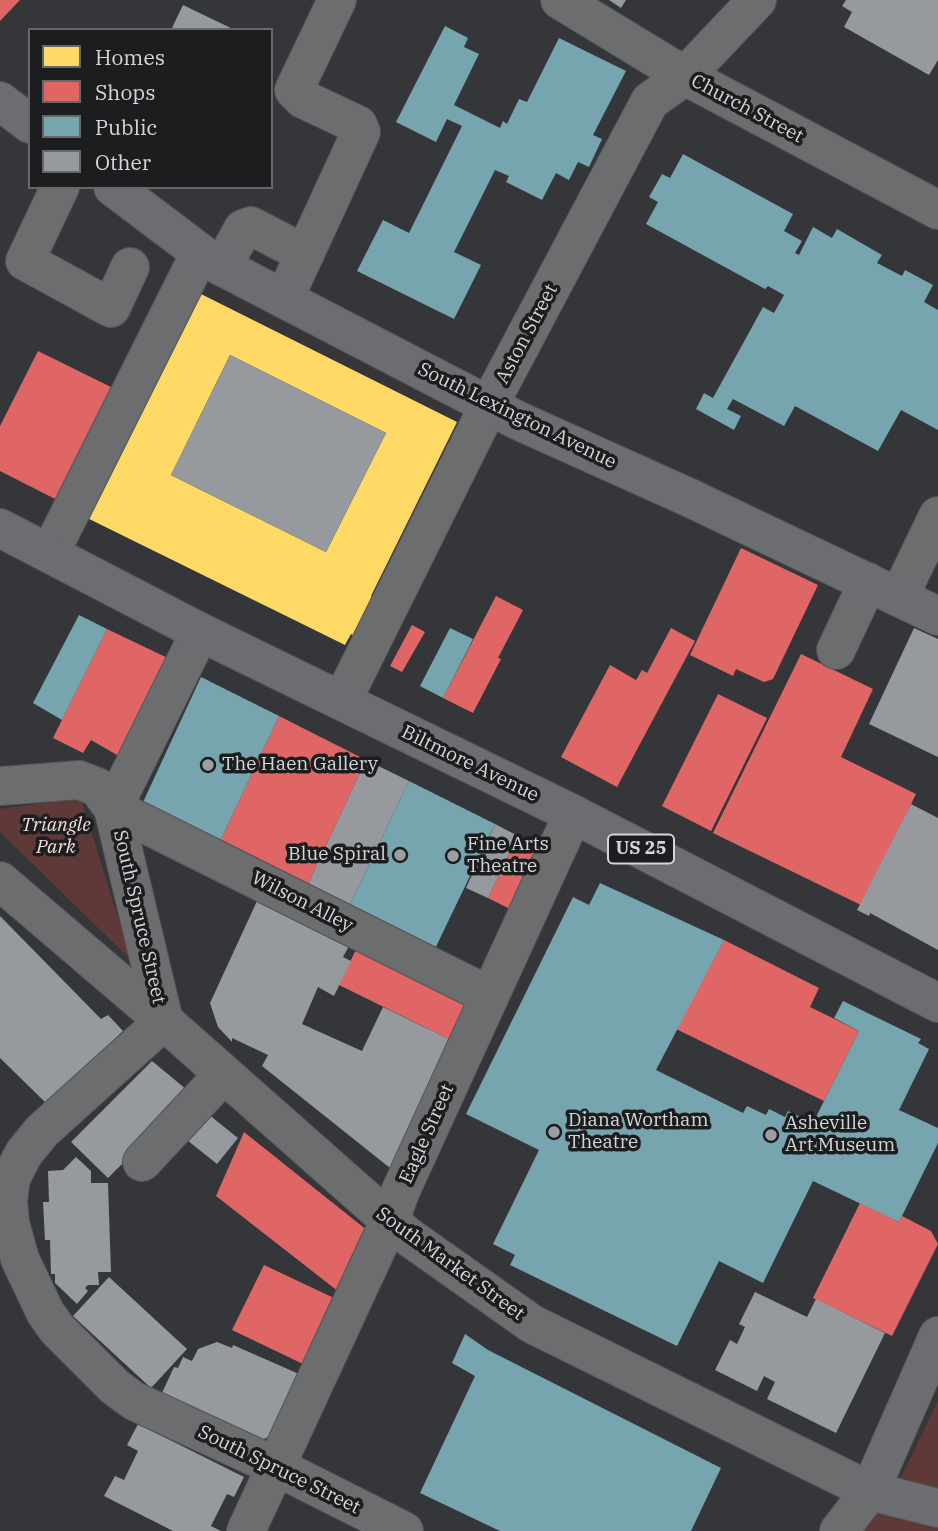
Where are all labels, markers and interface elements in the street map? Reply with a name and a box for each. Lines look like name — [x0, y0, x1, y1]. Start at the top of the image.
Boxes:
legend — [28, 28, 273, 189]
text: Homes — [95, 43, 165, 71]
street label: Church Street — [687, 70, 807, 148]
text: Shops — [95, 78, 155, 106]
text: Public — [95, 113, 157, 141]
text: Other — [95, 148, 151, 176]
street label: Aston Street — [491, 280, 563, 388]
street label: South Lexington Avenue — [414, 358, 620, 474]
street label: Biltmore Avenue — [398, 721, 542, 807]
place label: The Haen Gallery — [222, 754, 378, 776]
marker: The Haen Gallery — [200, 757, 216, 773]
park label: Triangle Park — [21, 815, 91, 859]
street label: South Spruce Street — [108, 828, 170, 1006]
place label: Fine Arts Theatre — [467, 834, 549, 878]
road number: US 25 — [608, 834, 674, 864]
place label: Blue Spiral — [288, 844, 386, 866]
marker: Blue Spiral — [392, 847, 408, 863]
marker: Fine Arts Theatre — [445, 848, 461, 864]
street label: Wilson Alley — [247, 867, 357, 937]
street label: Eagle Street — [395, 1081, 459, 1187]
place label: Diana Wortham Theatre — [568, 1110, 709, 1154]
place label: Asheville Art Museum — [785, 1113, 895, 1157]
marker: Diana Wortham Theatre — [546, 1124, 562, 1140]
marker: Asheville Art Museum — [763, 1127, 779, 1143]
street label: South Market Street — [372, 1203, 528, 1325]
street label: South Spruce Street — [194, 1421, 364, 1519]

